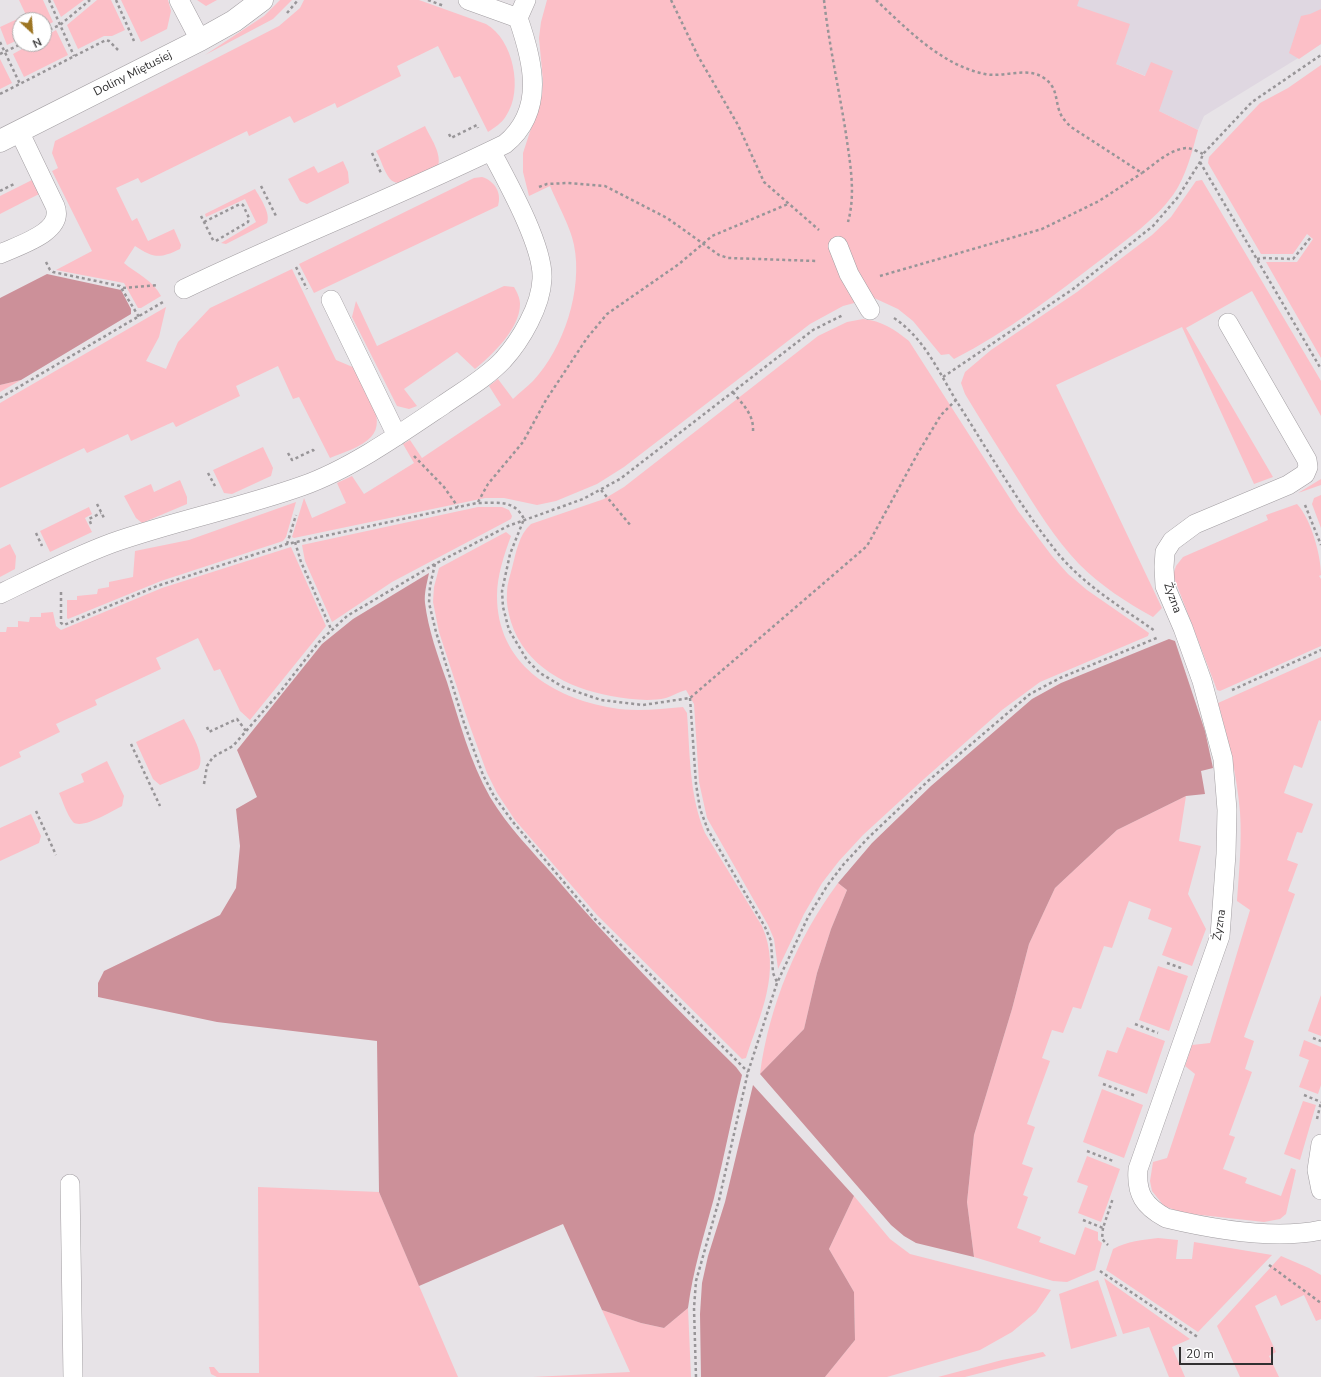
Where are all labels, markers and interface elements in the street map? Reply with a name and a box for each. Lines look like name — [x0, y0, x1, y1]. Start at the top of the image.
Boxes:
north arrow — [12, 12, 52, 52]
text: N — [30, 34, 44, 51]
street label: Doliny Miętusiej — [91, 48, 175, 100]
street label: Żyzna — [1160, 581, 1184, 615]
street label: Żyzna — [1210, 908, 1230, 942]
scale bar — [1181, 1339, 1275, 1365]
text: 20 m — [1186, 1346, 1214, 1362]

